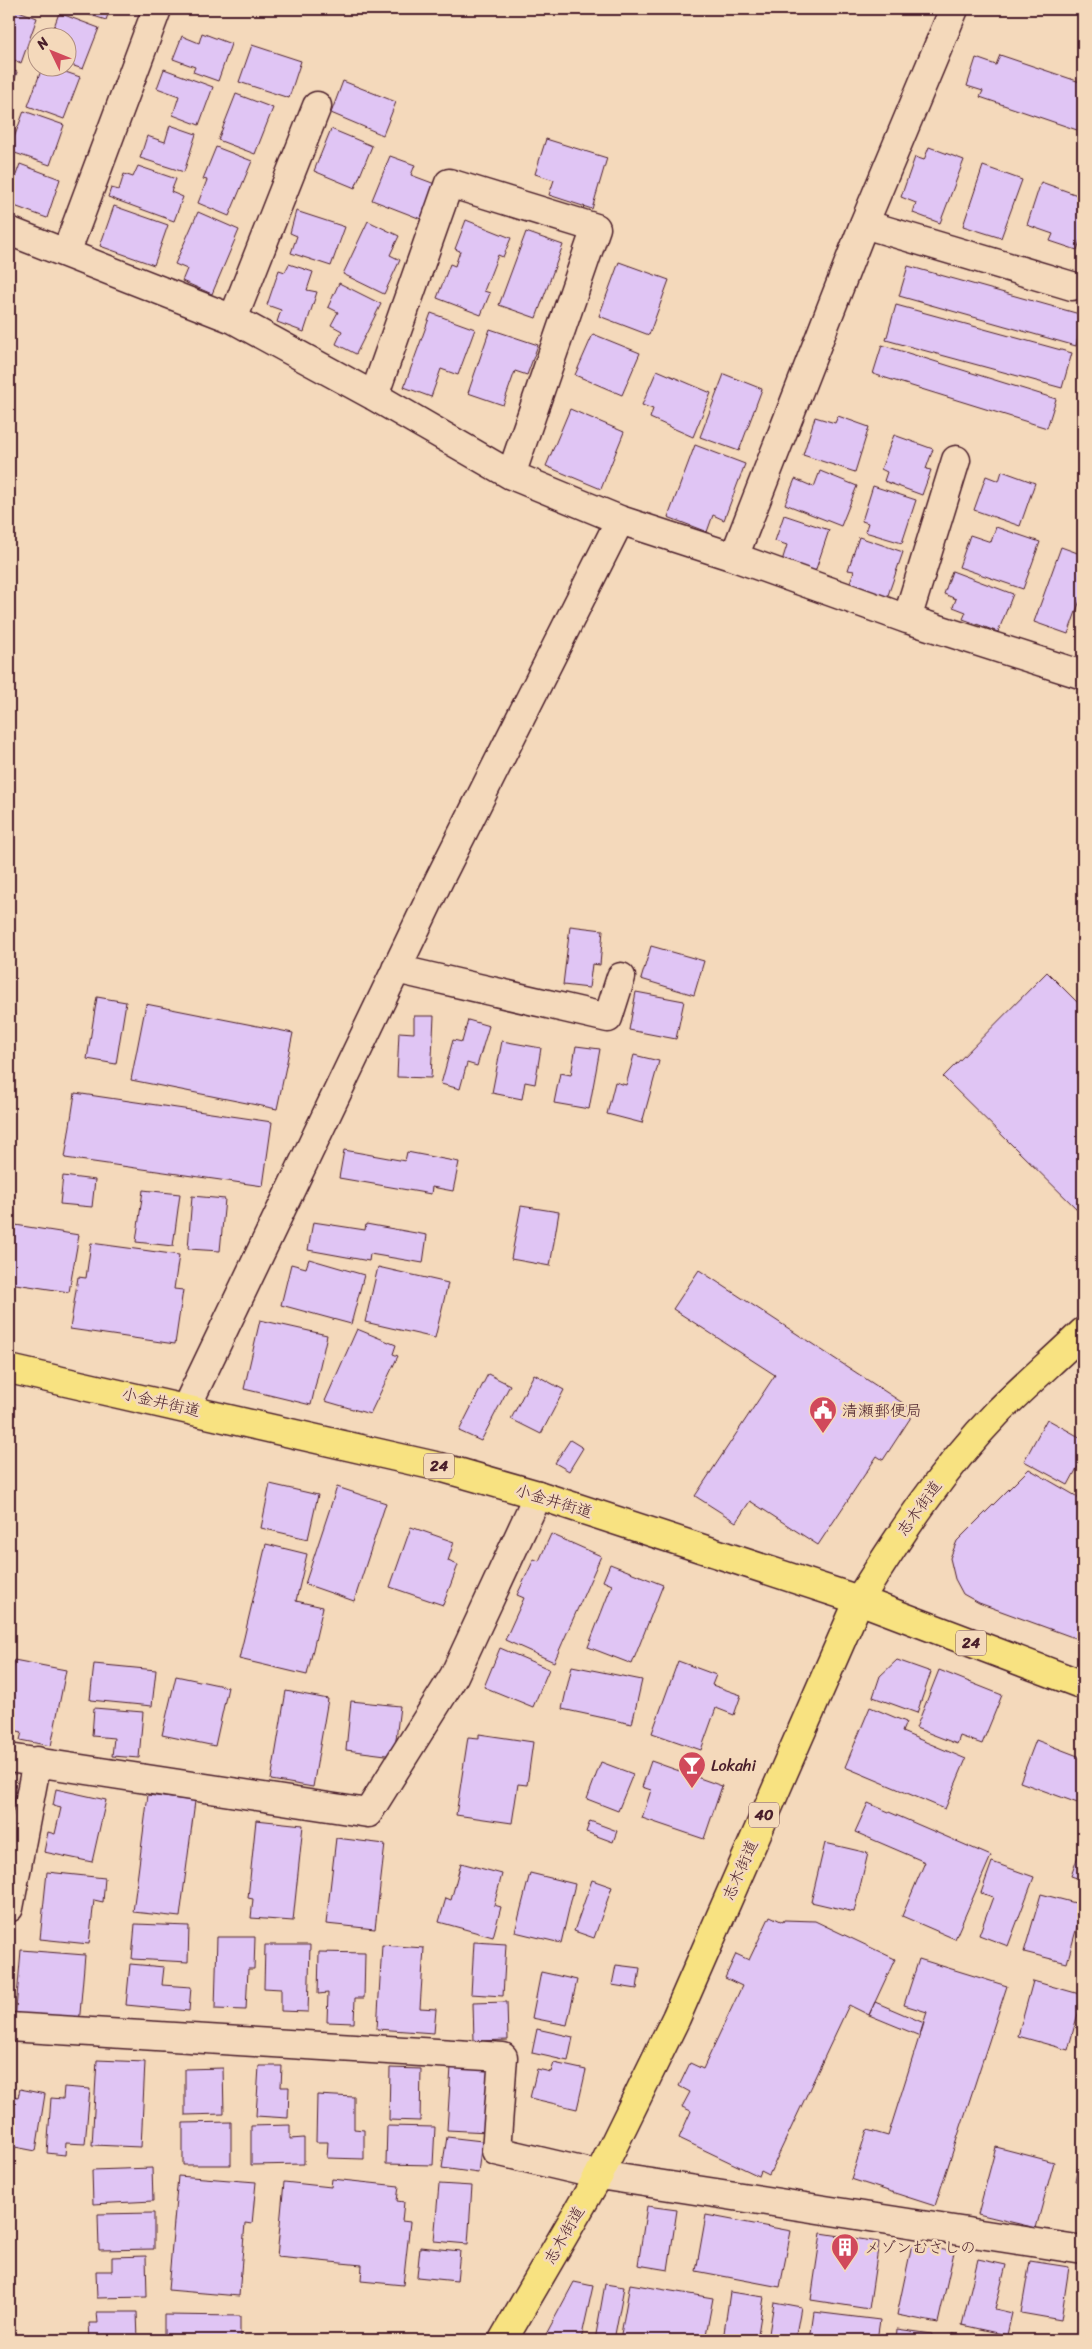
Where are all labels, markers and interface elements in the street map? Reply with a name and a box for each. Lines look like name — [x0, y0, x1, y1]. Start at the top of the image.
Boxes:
north arrow — [28, 28, 78, 78]
text: N — [30, 31, 56, 56]
street label: 小金井街道 — [119, 1379, 203, 1425]
public building icon: 清瀬郵便局 — [808, 1395, 838, 1434]
place label: 清瀬郵便局 — [842, 1396, 922, 1425]
road number: 24 — [424, 1454, 454, 1478]
street label: 志木街道 — [888, 1474, 950, 1542]
street label: 小金井街道 — [512, 1475, 596, 1527]
road number: 24 — [956, 1630, 986, 1656]
bar icon: Lokahi — [677, 1750, 707, 1789]
place label: Lokahi — [711, 1751, 756, 1780]
road number: 40 — [749, 1802, 779, 1828]
street label: 志木街道 — [714, 1835, 766, 1905]
street label: 志木街道 — [535, 2200, 593, 2270]
building icon: メゾンむさしの — [830, 2232, 860, 2271]
place label: メゾンむさしの — [864, 2233, 976, 2262]

